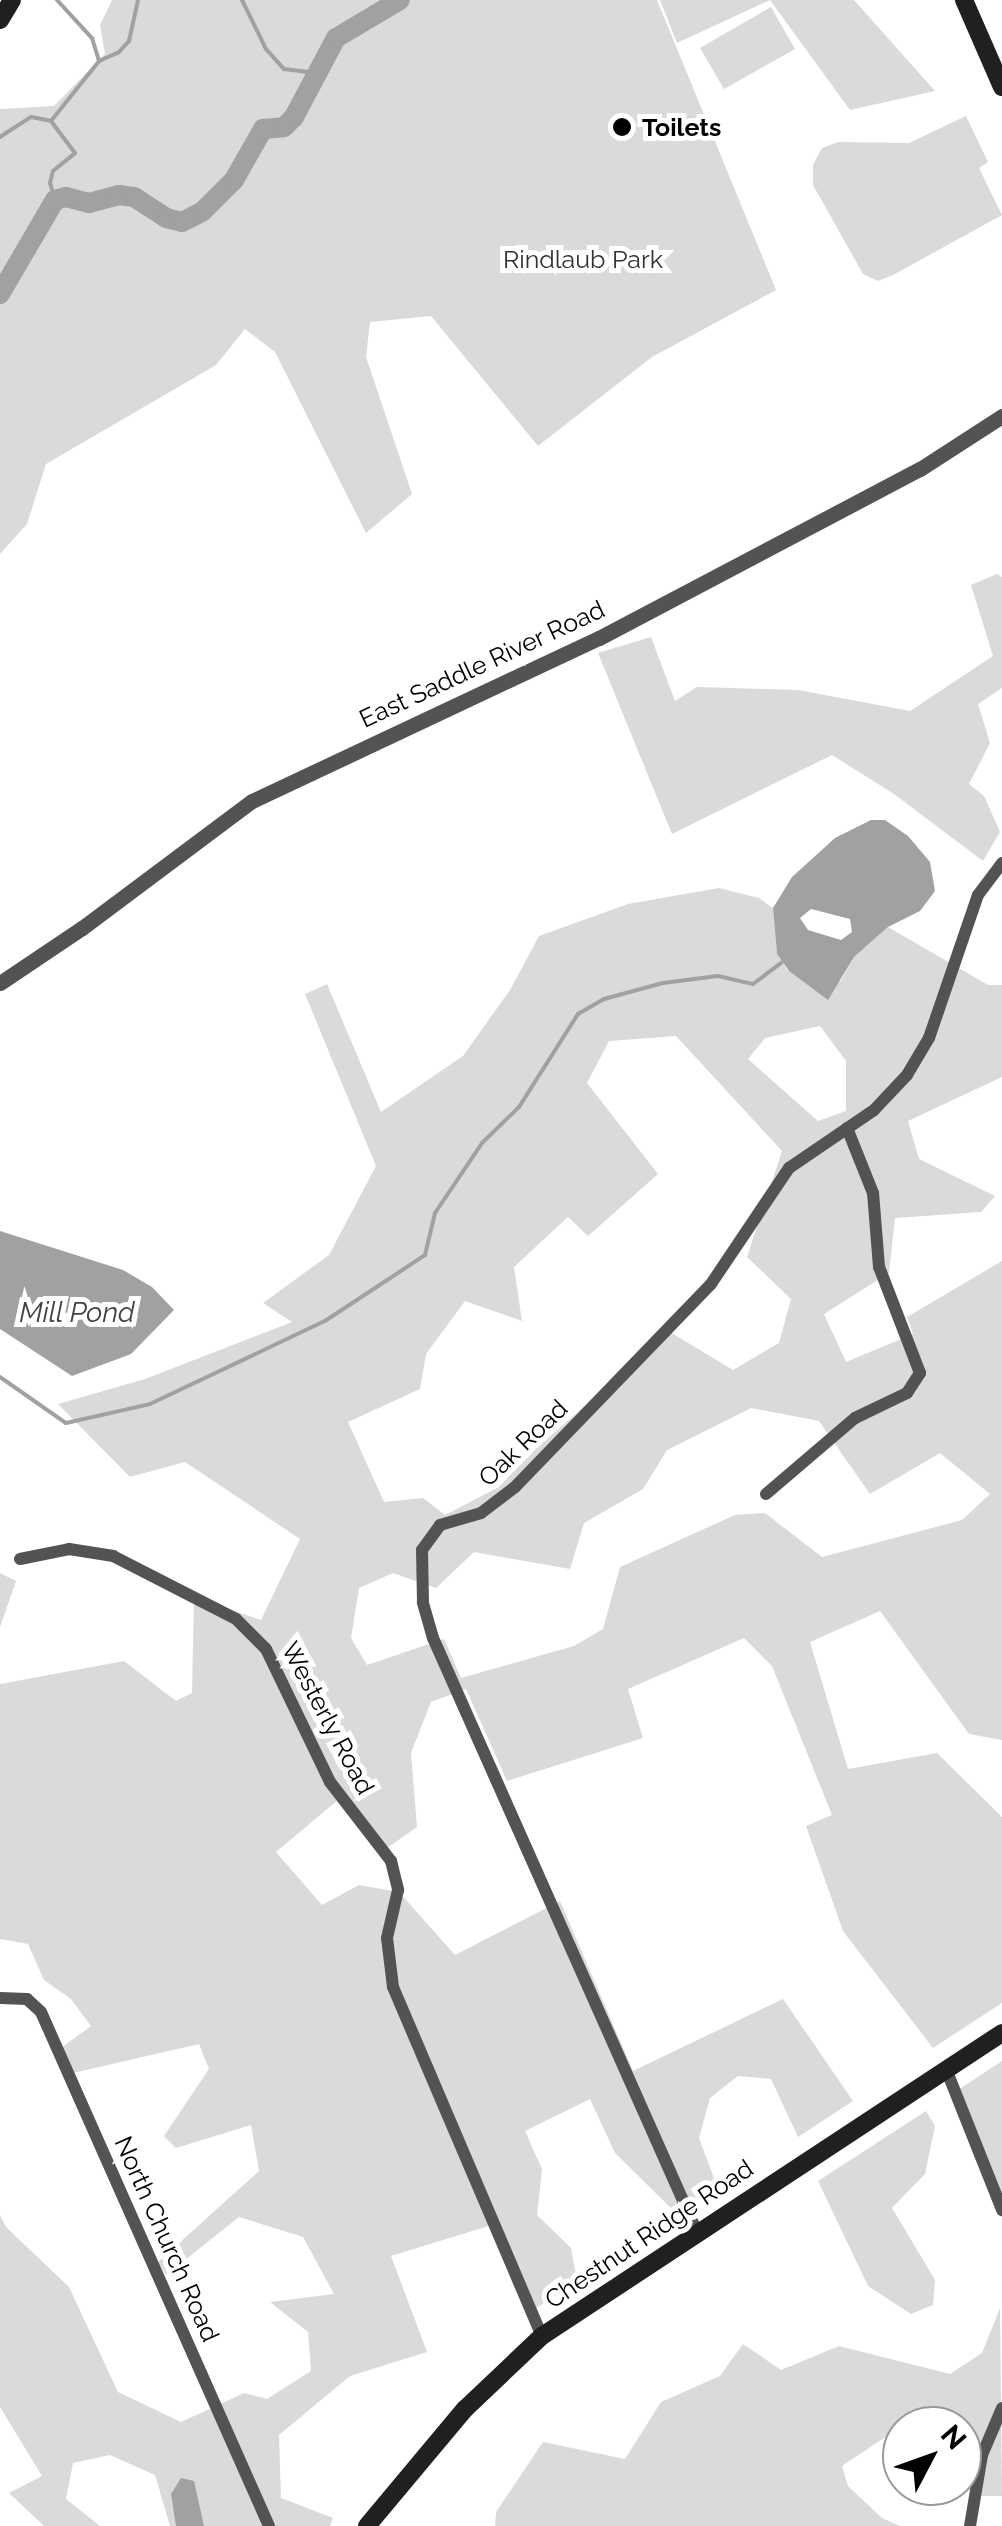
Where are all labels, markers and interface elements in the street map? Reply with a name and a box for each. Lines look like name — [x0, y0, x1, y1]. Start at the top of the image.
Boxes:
place label: Toilets — [642, 112, 721, 142]
marker: Toilets — [611, 116, 633, 138]
park label: Rindlaub Park — [503, 244, 663, 274]
street label: East Saddle River Road — [354, 594, 610, 734]
water label: Mill Pond — [19, 1296, 135, 1330]
street label: Oak Road — [472, 1393, 574, 1493]
street label: Westerly Road — [275, 1636, 381, 1800]
street label: North Church Road — [108, 2132, 226, 2346]
street label: Chestnut Ridge Road — [539, 2153, 759, 2315]
north arrow — [882, 2406, 982, 2506]
text: N — [934, 2418, 973, 2456]

